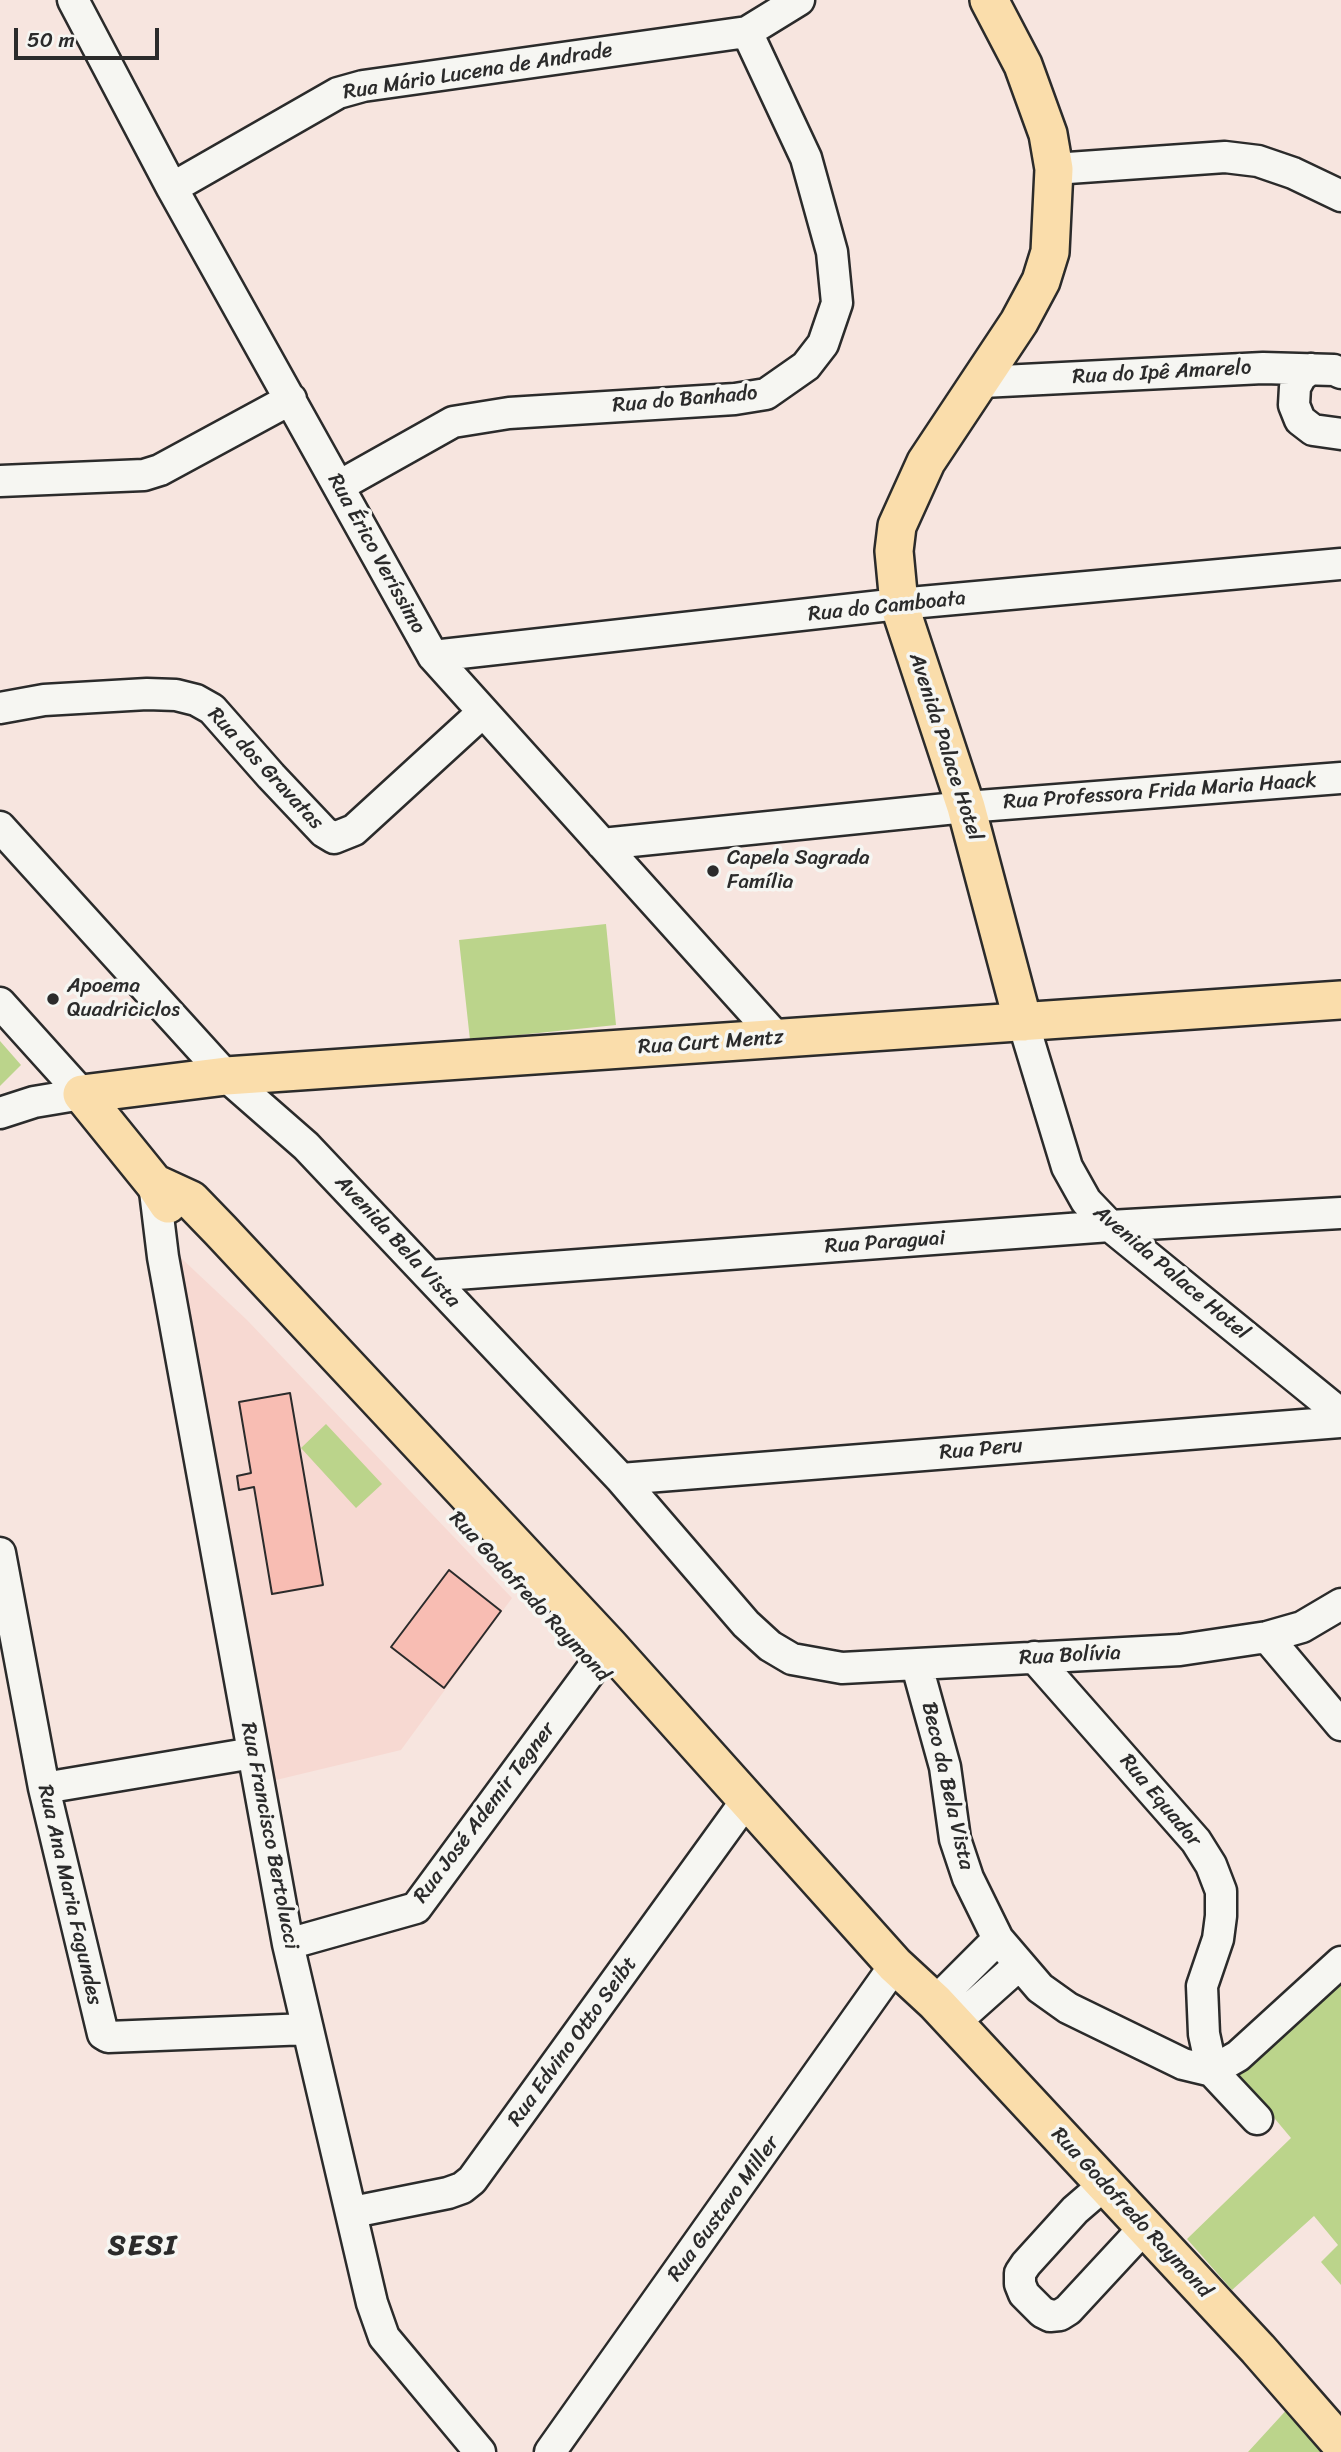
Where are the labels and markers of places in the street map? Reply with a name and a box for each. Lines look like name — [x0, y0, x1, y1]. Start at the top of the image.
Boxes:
place label: Capela Sagrada Família — [727, 846, 870, 896]
marker: Capela Sagrada Família — [705, 863, 721, 879]
place label: Apoema Quadriciclos — [67, 974, 180, 1024]
marker: Apoema Quadriciclos — [45, 991, 61, 1007]

